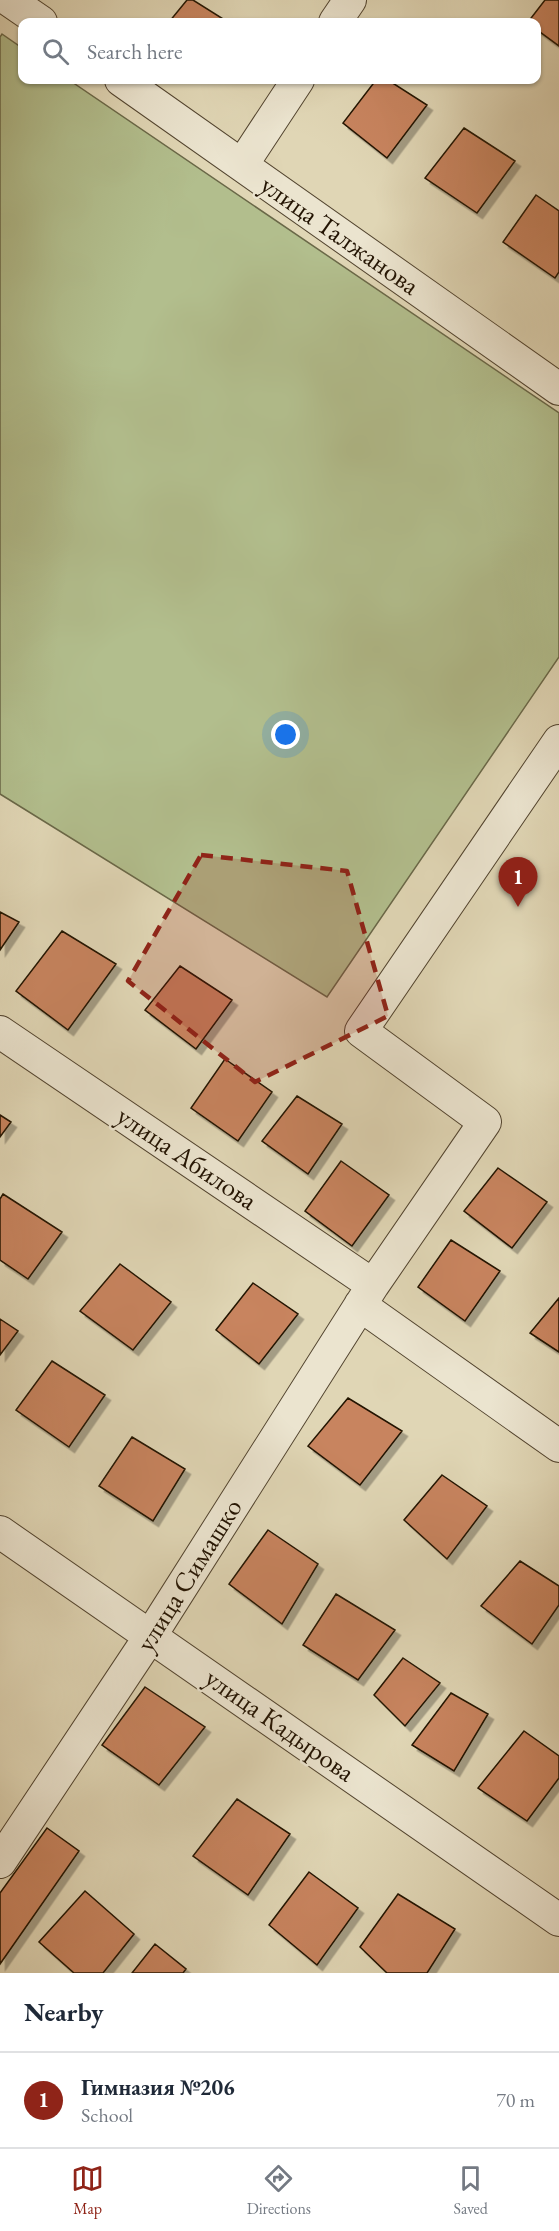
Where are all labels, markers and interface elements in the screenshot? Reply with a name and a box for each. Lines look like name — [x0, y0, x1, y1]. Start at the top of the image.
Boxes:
search box — [18, 18, 541, 84]
icon: search — [39, 35, 72, 68]
text: Search here — [87, 37, 182, 66]
street label: улица Талжанова — [254, 167, 427, 303]
your location — [271, 720, 300, 749]
pin: 1 — [498, 858, 538, 907]
street label: улица Абилова — [110, 1098, 264, 1218]
street label: улица Симашко — [128, 1492, 250, 1658]
street label: улица Кадырова — [198, 1660, 362, 1789]
text: Nearby — [24, 1995, 104, 2029]
text: Гимназия №206 — [81, 2073, 235, 2102]
text: 1 — [38, 2087, 49, 2113]
text: 70 m — [496, 2087, 535, 2113]
text: School — [81, 2102, 133, 2128]
tab: Map — [71, 2162, 104, 2219]
tab: Directions — [247, 2162, 311, 2219]
tab: Saved — [453, 2162, 488, 2219]

